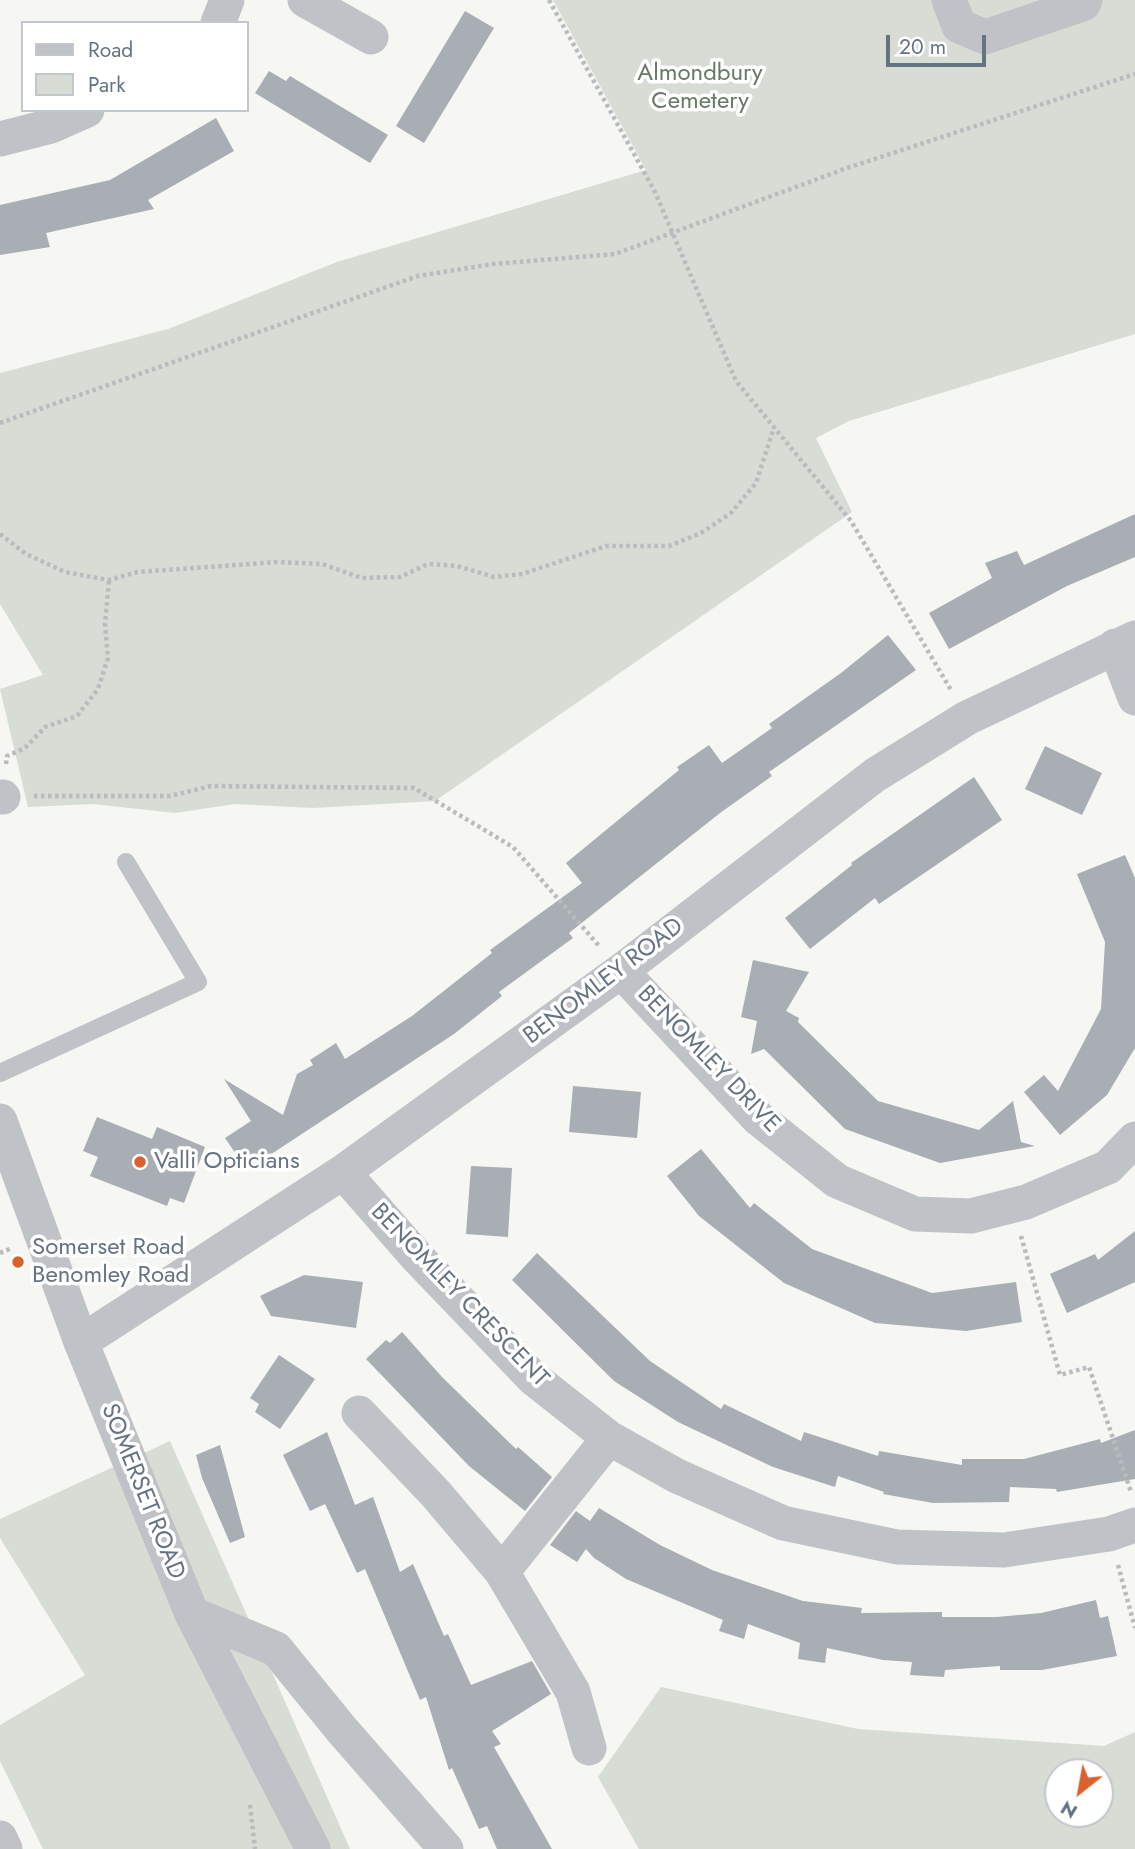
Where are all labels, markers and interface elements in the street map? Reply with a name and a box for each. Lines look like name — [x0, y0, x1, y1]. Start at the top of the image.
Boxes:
legend — [21, 21, 248, 112]
scale bar — [890, 21, 990, 65]
text: 20 m — [899, 32, 946, 62]
text: Road — [88, 35, 133, 65]
park label: Almondbury Cemetery — [637, 60, 763, 116]
text: Park — [88, 70, 125, 100]
street label: BENOMLEY ROAD — [519, 913, 689, 1051]
street label: BENOMLEY DRIVE — [631, 981, 785, 1139]
place label: Valli Opticians — [154, 1148, 300, 1176]
marker: Valli Opticians — [132, 1154, 148, 1170]
street label: BENOMLEY CRESCENT — [364, 1198, 554, 1394]
place label: Somerset Road Benomley Road — [32, 1234, 189, 1290]
marker: Somerset Road Benomley Road — [10, 1254, 26, 1270]
street label: SOMERSET ROAD — [94, 1400, 190, 1584]
north arrow — [1044, 1758, 1114, 1828]
text: N — [1056, 1794, 1082, 1825]

